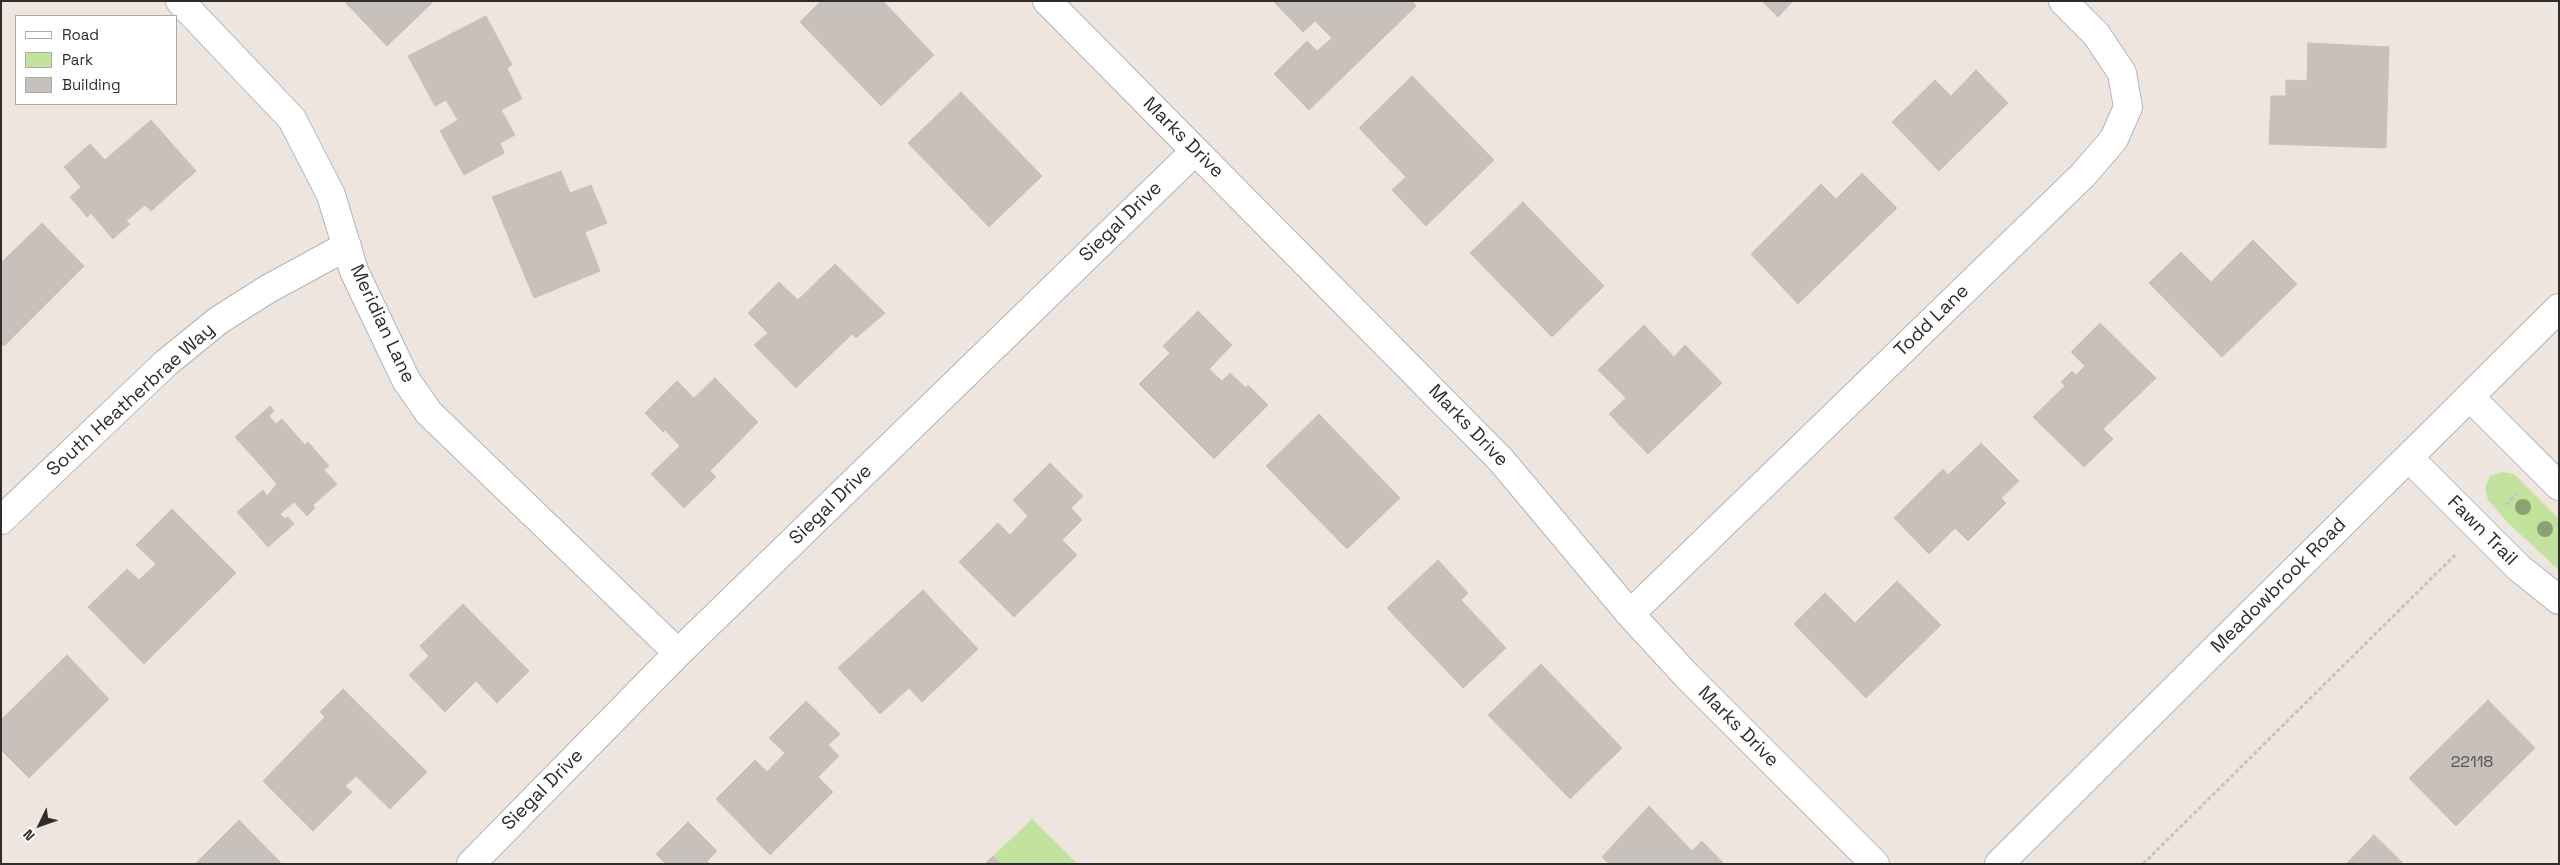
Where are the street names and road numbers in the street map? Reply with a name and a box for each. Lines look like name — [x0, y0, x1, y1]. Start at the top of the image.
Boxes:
street label: Marks Drive — [1138, 93, 1228, 183]
street label: Siegal Drive — [1075, 177, 1167, 267]
street label: Meridian Lane — [345, 261, 419, 387]
street label: Todd Lane — [1890, 280, 1974, 362]
street label: South Heatherbrae Way — [42, 319, 220, 481]
street label: Marks Drive — [1423, 380, 1513, 472]
street label: Siegal Drive — [785, 460, 877, 550]
street label: Fawn Trail — [2442, 491, 2522, 571]
street label: Meadowbrook Road — [2207, 514, 2351, 658]
street label: Marks Drive — [1693, 682, 1783, 772]
street label: Siegal Drive — [498, 745, 588, 835]

